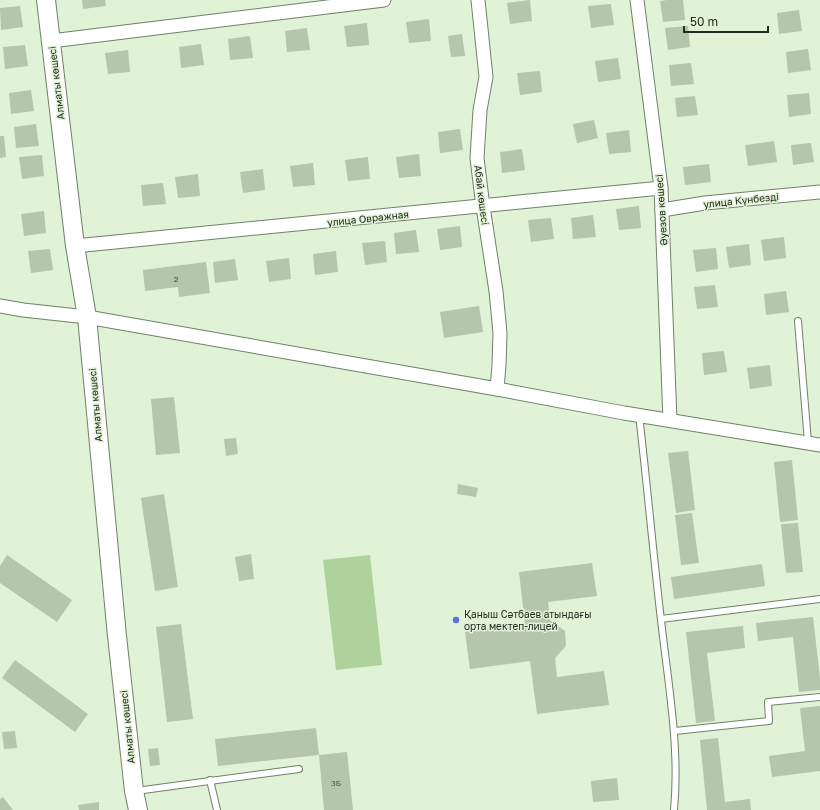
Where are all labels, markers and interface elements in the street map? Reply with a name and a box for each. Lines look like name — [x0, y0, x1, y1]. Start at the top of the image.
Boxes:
scale bar — [684, 8, 768, 34]
text: 50 m — [690, 14, 718, 29]
street label: Алматы көшесі — [46, 46, 66, 120]
street label: Абай көшесі — [472, 164, 492, 226]
street label: Әуезов көшесі — [653, 174, 669, 246]
street label: улица Күнбезді — [703, 190, 779, 211]
street label: улица Овражная — [327, 208, 409, 228]
house number: 2 — [174, 274, 179, 284]
street label: Алматы көшесі — [86, 368, 104, 442]
place label: Қаныш Сәтбаев атындағы орта мектеп-лицей — [464, 608, 592, 632]
marker: Қаныш Сәтбаев атындағы орта мектеп-лицей — [451, 615, 461, 625]
street label: Алматы көшесі — [117, 690, 137, 764]
house number: 3Б — [331, 778, 341, 788]

